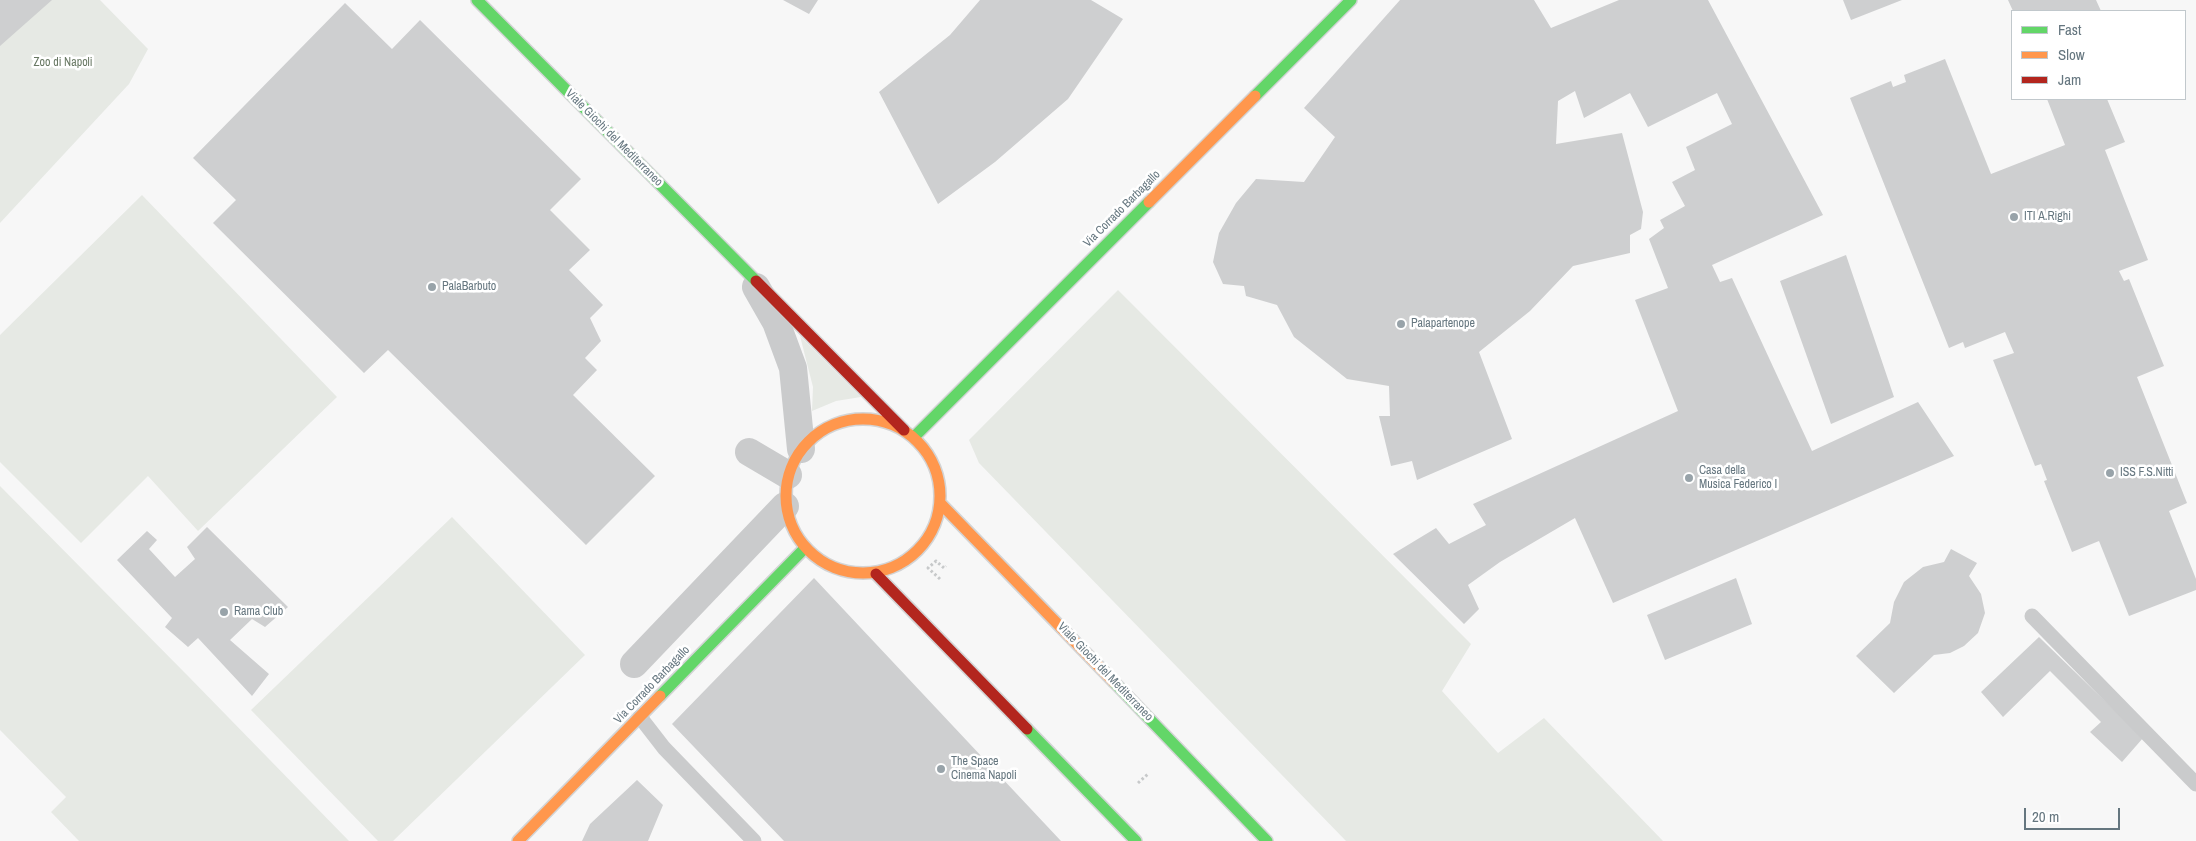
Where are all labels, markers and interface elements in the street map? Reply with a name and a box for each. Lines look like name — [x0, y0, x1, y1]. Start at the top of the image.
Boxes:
legend — [2011, 10, 2186, 100]
text: Fast — [2058, 19, 2081, 40]
text: Slow — [2058, 44, 2085, 65]
park label: Zoo di Napoli — [33, 56, 93, 70]
text: Jam — [2058, 69, 2081, 90]
street label: Viale Giochi del Mediterraneo — [563, 87, 665, 189]
street label: Via Corrado Barbagallo — [1081, 168, 1163, 250]
place label: ITI A.Righi — [2024, 210, 2071, 224]
marker: ITI A.Righi — [2008, 211, 2020, 223]
place label: PalaBarbuto — [442, 280, 496, 294]
marker: PalaBarbuto — [426, 281, 438, 293]
place label: Palapartenope — [1411, 317, 1475, 331]
marker: Palapartenope — [1395, 318, 1407, 330]
place label: Casa della Musica Federico I — [1699, 464, 1777, 492]
place label: ISS F.S.Nitti — [2120, 466, 2174, 480]
marker: ISS F.S.Nitti — [2104, 467, 2116, 479]
marker: Casa della Musica Federico I — [1683, 472, 1695, 484]
place label: Rama Club — [234, 605, 283, 619]
marker: Rama Club — [218, 606, 230, 618]
street label: Viale Giochi del Mediterraneo — [1054, 620, 1156, 724]
street label: Via Corrado Barbagallo — [611, 643, 693, 727]
place label: The Space Cinema Napoli — [951, 755, 1017, 783]
marker: The Space Cinema Napoli — [935, 763, 947, 775]
scale bar — [2026, 798, 2122, 830]
text: 20 m — [2032, 806, 2059, 827]

